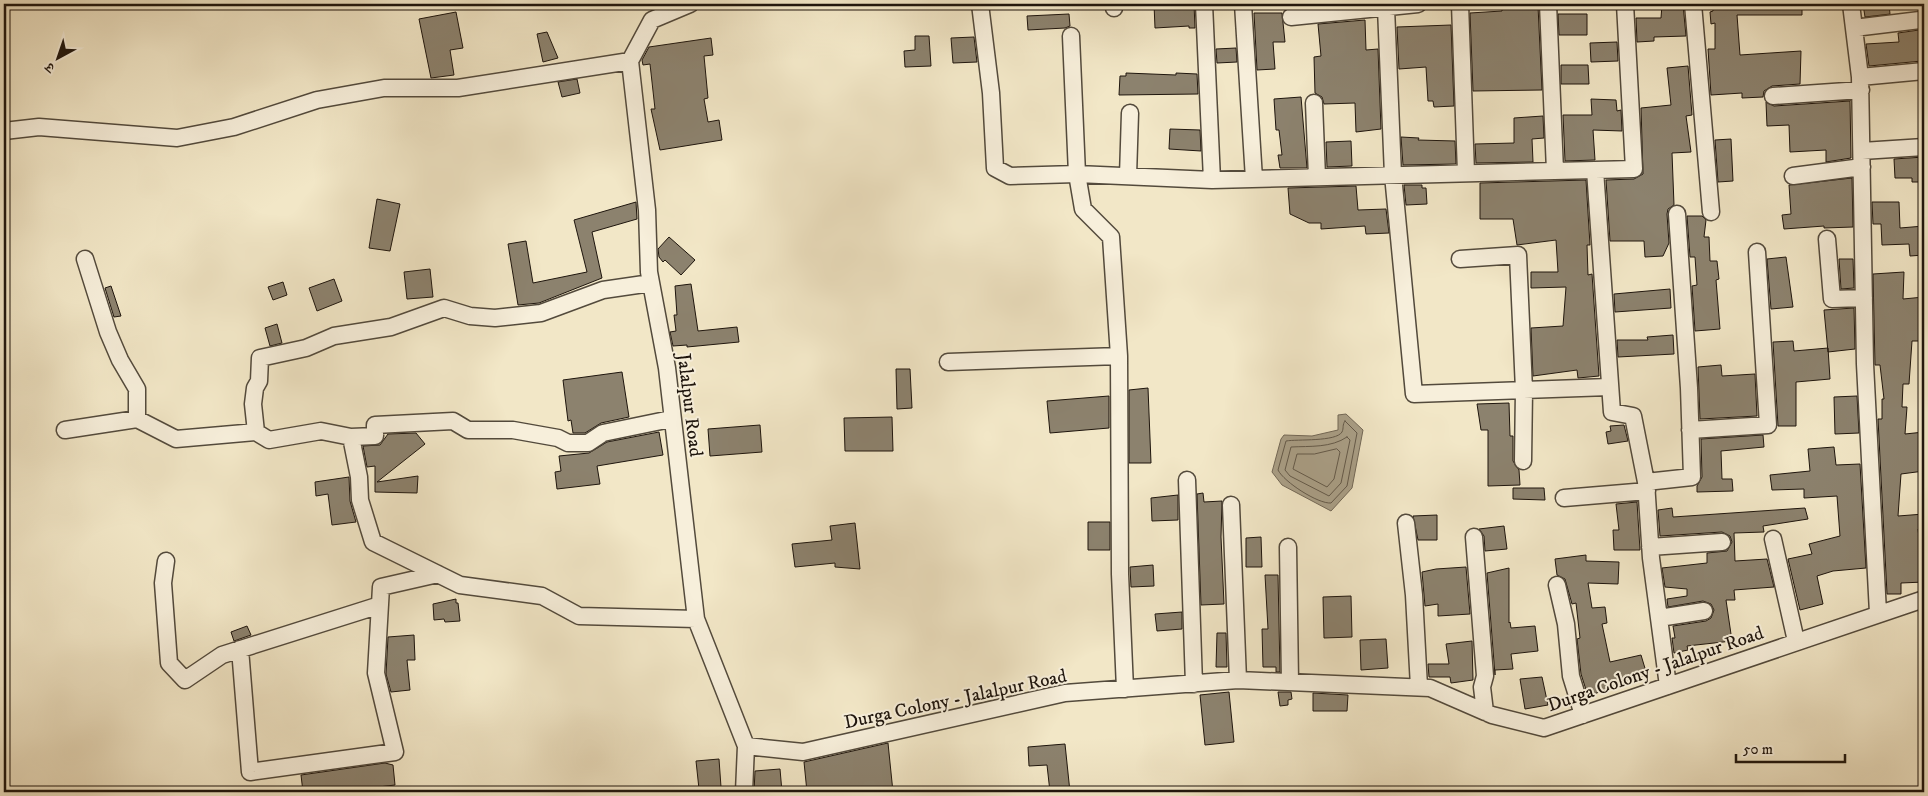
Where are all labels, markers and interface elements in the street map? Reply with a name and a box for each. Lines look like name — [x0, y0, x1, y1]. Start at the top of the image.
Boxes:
north arrow — [32, 32, 82, 82]
text: उ — [41, 57, 60, 77]
street label: Jalalpur Road — [672, 350, 707, 459]
street label: Durga Colony - Jalalpur Road — [1544, 621, 1767, 717]
street label: Durga Colony - Jalalpur Road — [842, 665, 1069, 734]
scale bar — [1736, 731, 1844, 763]
text: 50 m — [1743, 740, 1773, 759]

